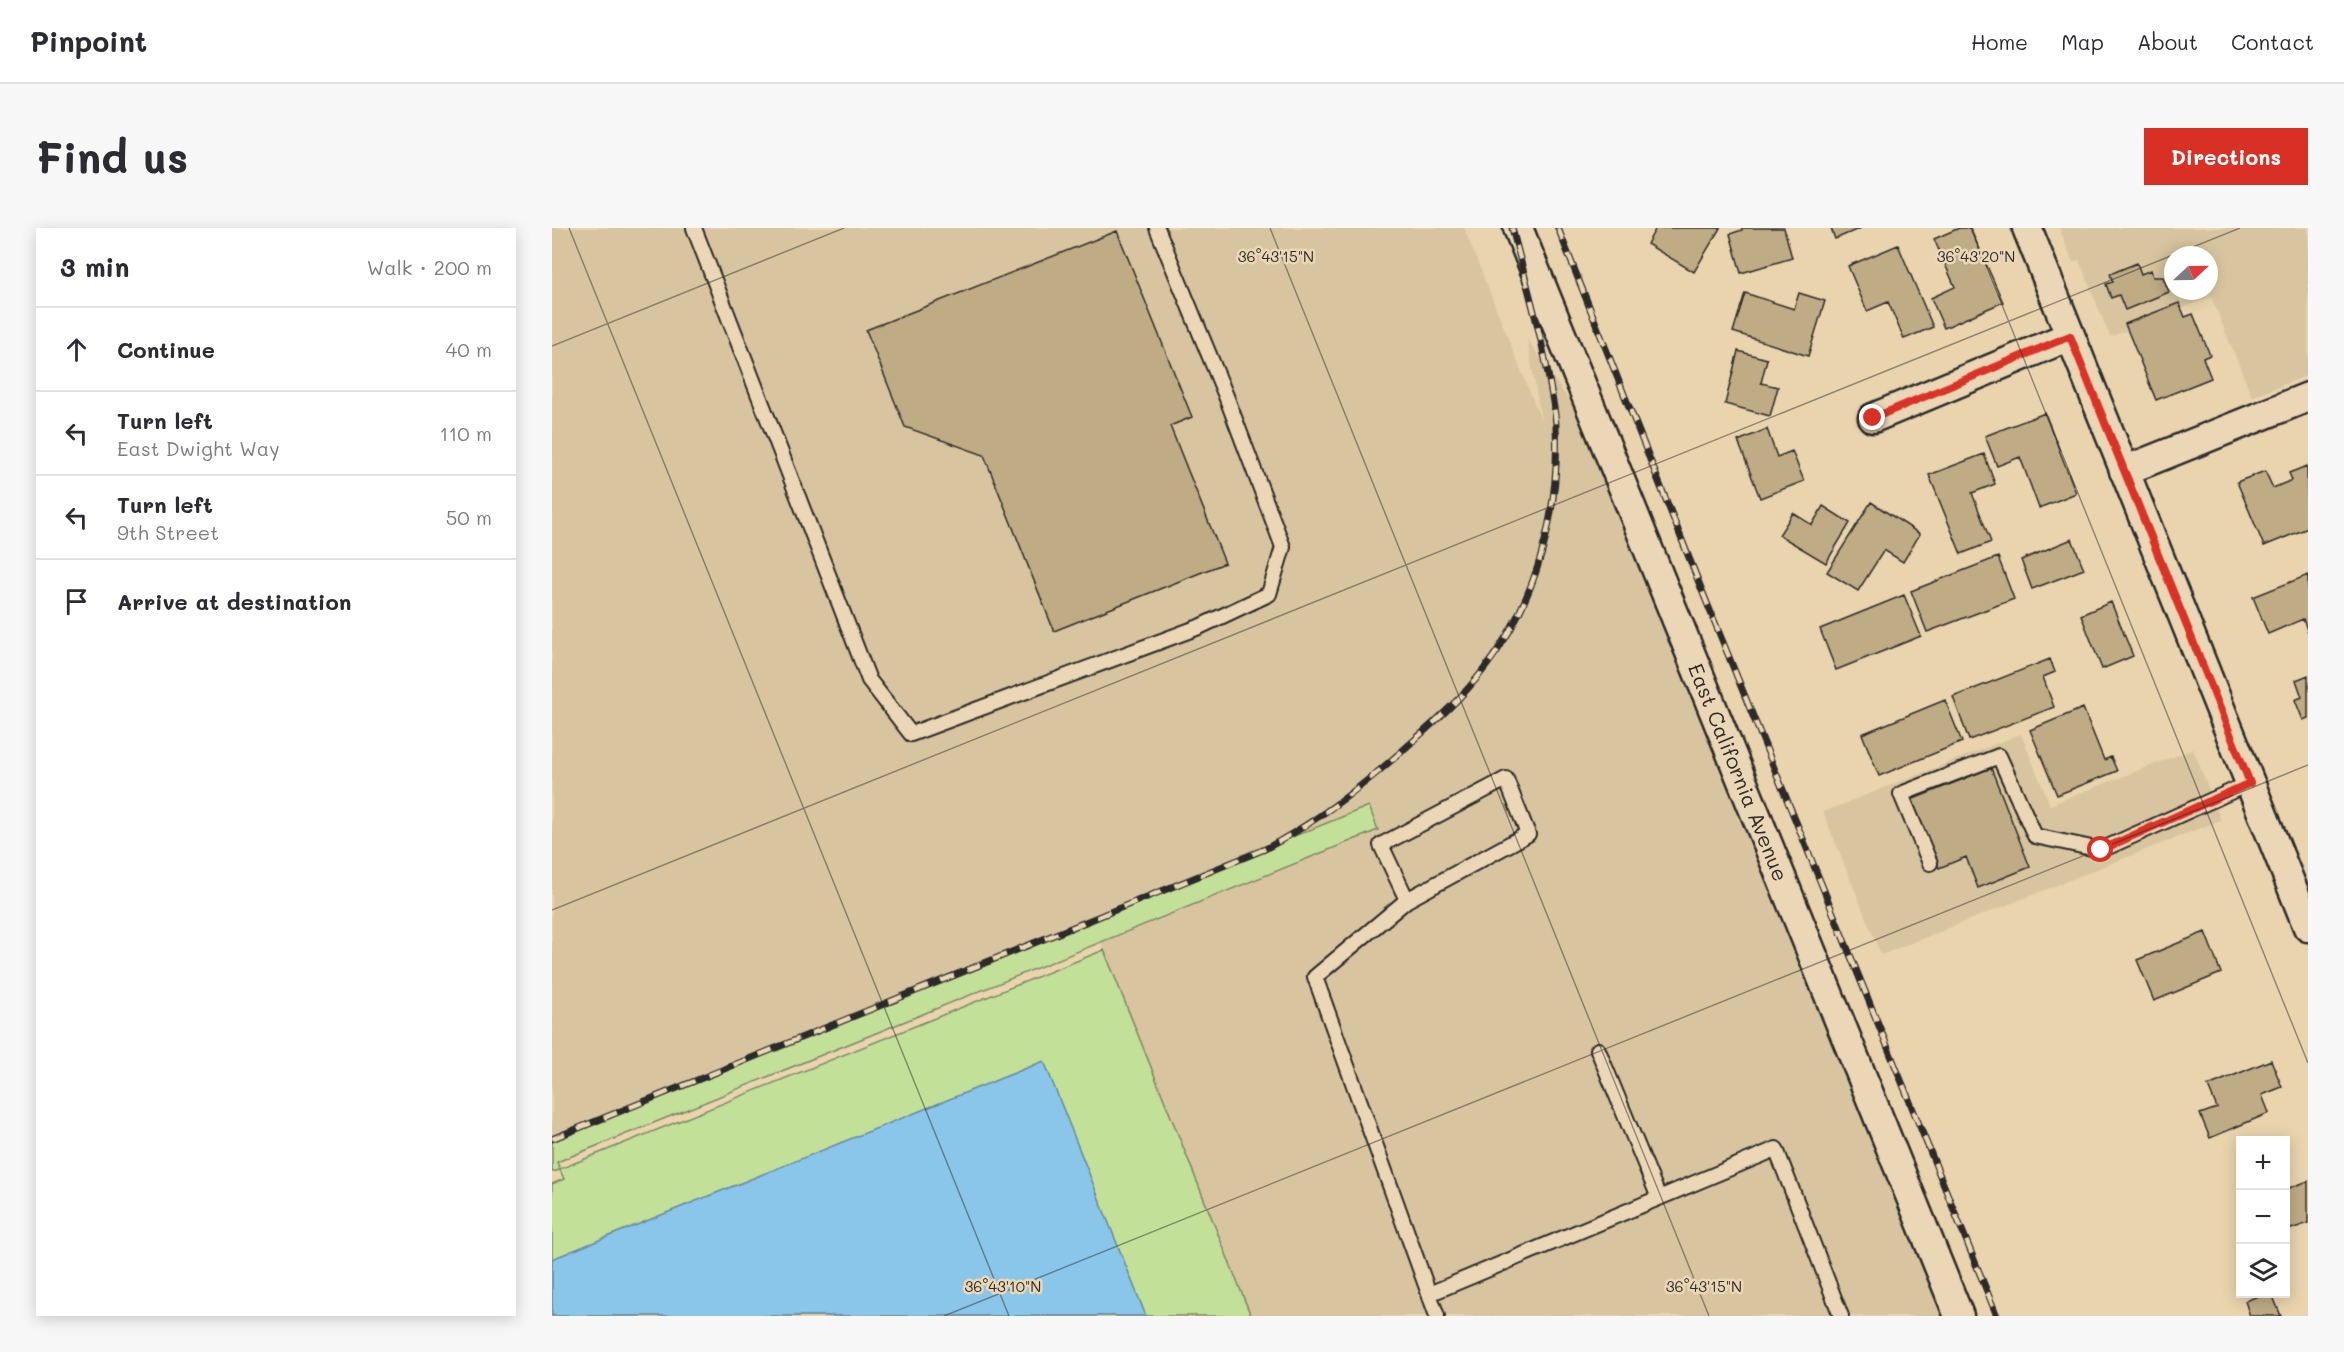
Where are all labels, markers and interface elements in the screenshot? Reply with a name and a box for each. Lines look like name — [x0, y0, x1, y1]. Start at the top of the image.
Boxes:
text: Pinpoint — [30, 23, 147, 59]
text: Home — [1971, 28, 2028, 55]
text: Map — [2061, 28, 2104, 55]
text: About — [2137, 28, 2198, 55]
text: Contact — [2231, 28, 2314, 55]
button: Directions — [2144, 128, 2308, 185]
text: Find us — [36, 129, 188, 184]
text: 36°43'15"N — [1238, 246, 1314, 266]
text: 36°43'20"N — [1937, 246, 2015, 266]
north arrow — [2164, 246, 2218, 300]
text: 3 min — [60, 250, 129, 284]
text: Walk · 200 m — [367, 254, 492, 280]
icon: ahead — [60, 333, 93, 366]
text: Continue — [117, 335, 215, 364]
text: 40 m — [446, 336, 492, 362]
route end — [1859, 404, 1885, 430]
text: Turn left — [117, 406, 213, 435]
icon: left — [60, 417, 93, 450]
text: 110 m — [439, 420, 492, 446]
text: East Dwight Way — [117, 435, 280, 461]
text: Turn left — [117, 490, 213, 519]
icon: left — [60, 501, 93, 534]
text: 50 m — [446, 504, 492, 530]
text: 9th Street — [117, 519, 219, 545]
icon: arrive — [60, 585, 93, 618]
text: Arrive at destination — [117, 587, 352, 616]
street label: East California Avenue — [1683, 659, 1795, 885]
route start — [2087, 836, 2113, 862]
map controls — [2236, 1136, 2290, 1298]
button: + — [2236, 1136, 2290, 1190]
button: − — [2236, 1190, 2290, 1244]
button: layers — [2236, 1244, 2290, 1298]
text: 36°43'10"N — [965, 1276, 1041, 1296]
text: 36°43'15"N — [1666, 1276, 1742, 1296]

